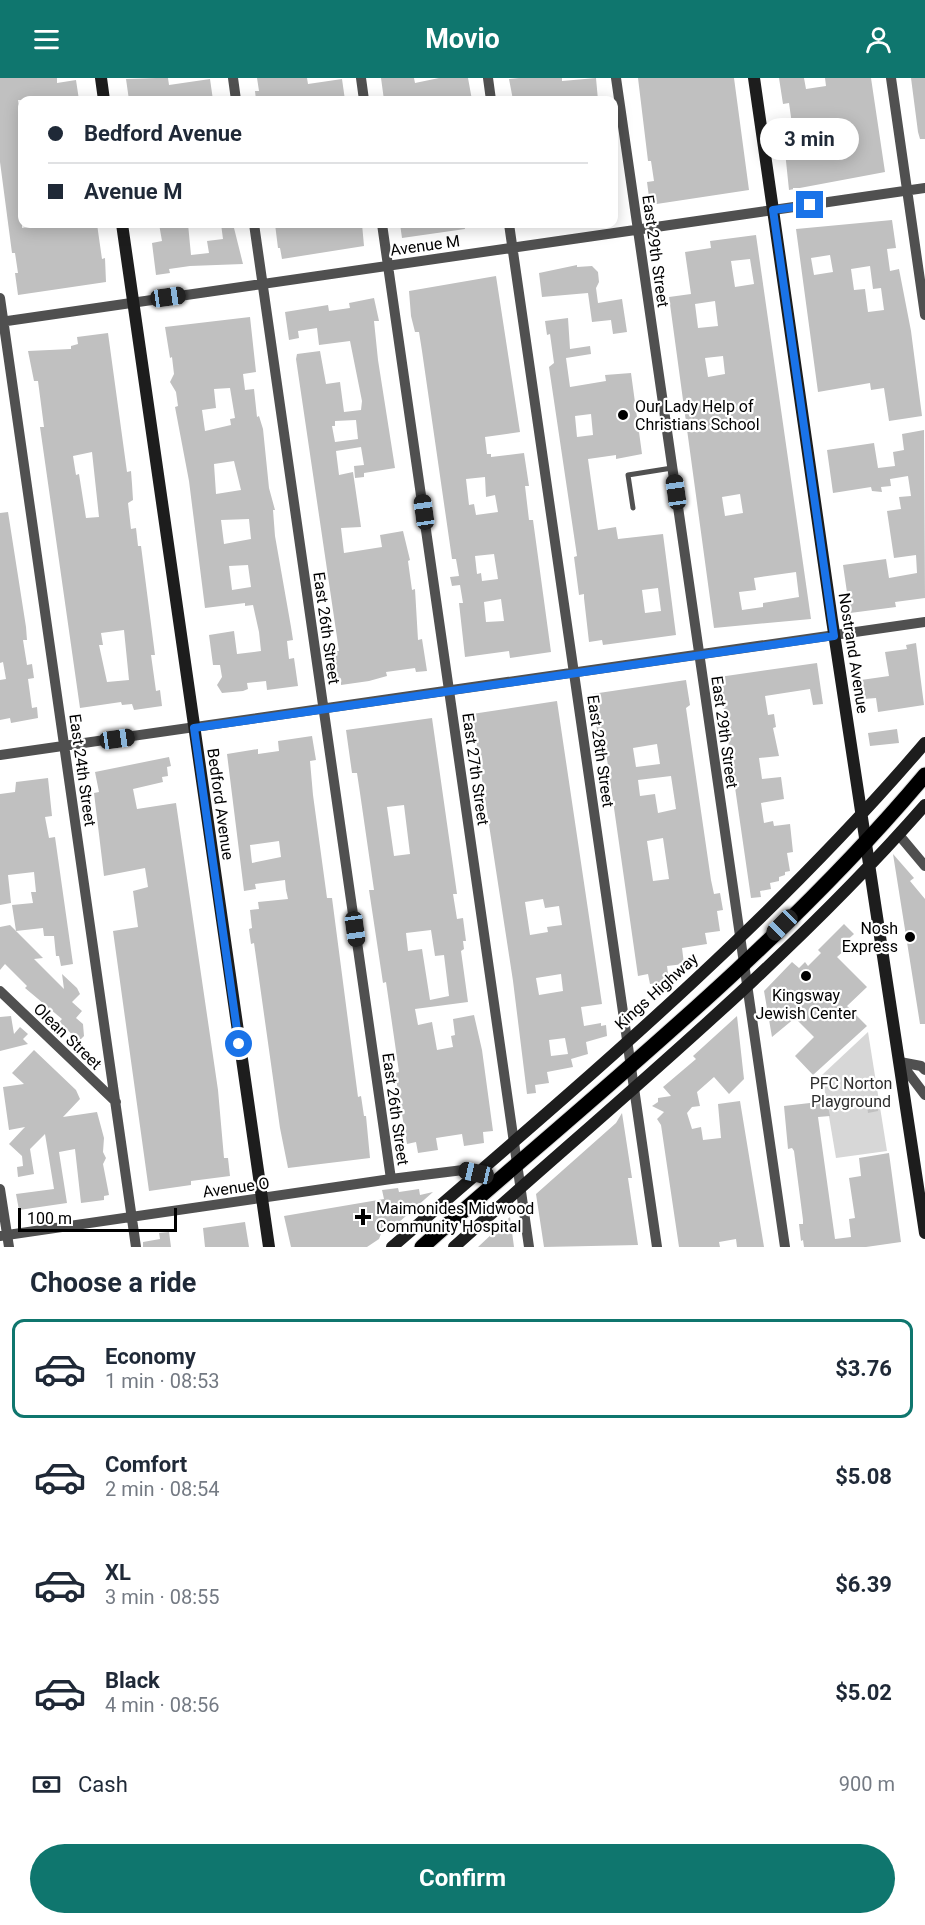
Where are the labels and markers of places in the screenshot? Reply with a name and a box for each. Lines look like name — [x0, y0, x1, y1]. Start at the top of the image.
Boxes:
place label: Our Lady Help of Christians School — [635, 397, 760, 434]
marker: Our Lady Help of Christians School — [616, 408, 630, 422]
place label: Nosh Express — [842, 919, 898, 956]
marker: Nosh Express — [903, 930, 917, 944]
marker: Kingsway Jewish Center — [799, 969, 813, 983]
place label: Kingsway Jewish Center — [755, 986, 857, 1023]
place label: Maimonides Midwood Community Hospital — [376, 1199, 534, 1236]
marker: Maimonides Midwood Community Hospital — [354, 1208, 372, 1226]

